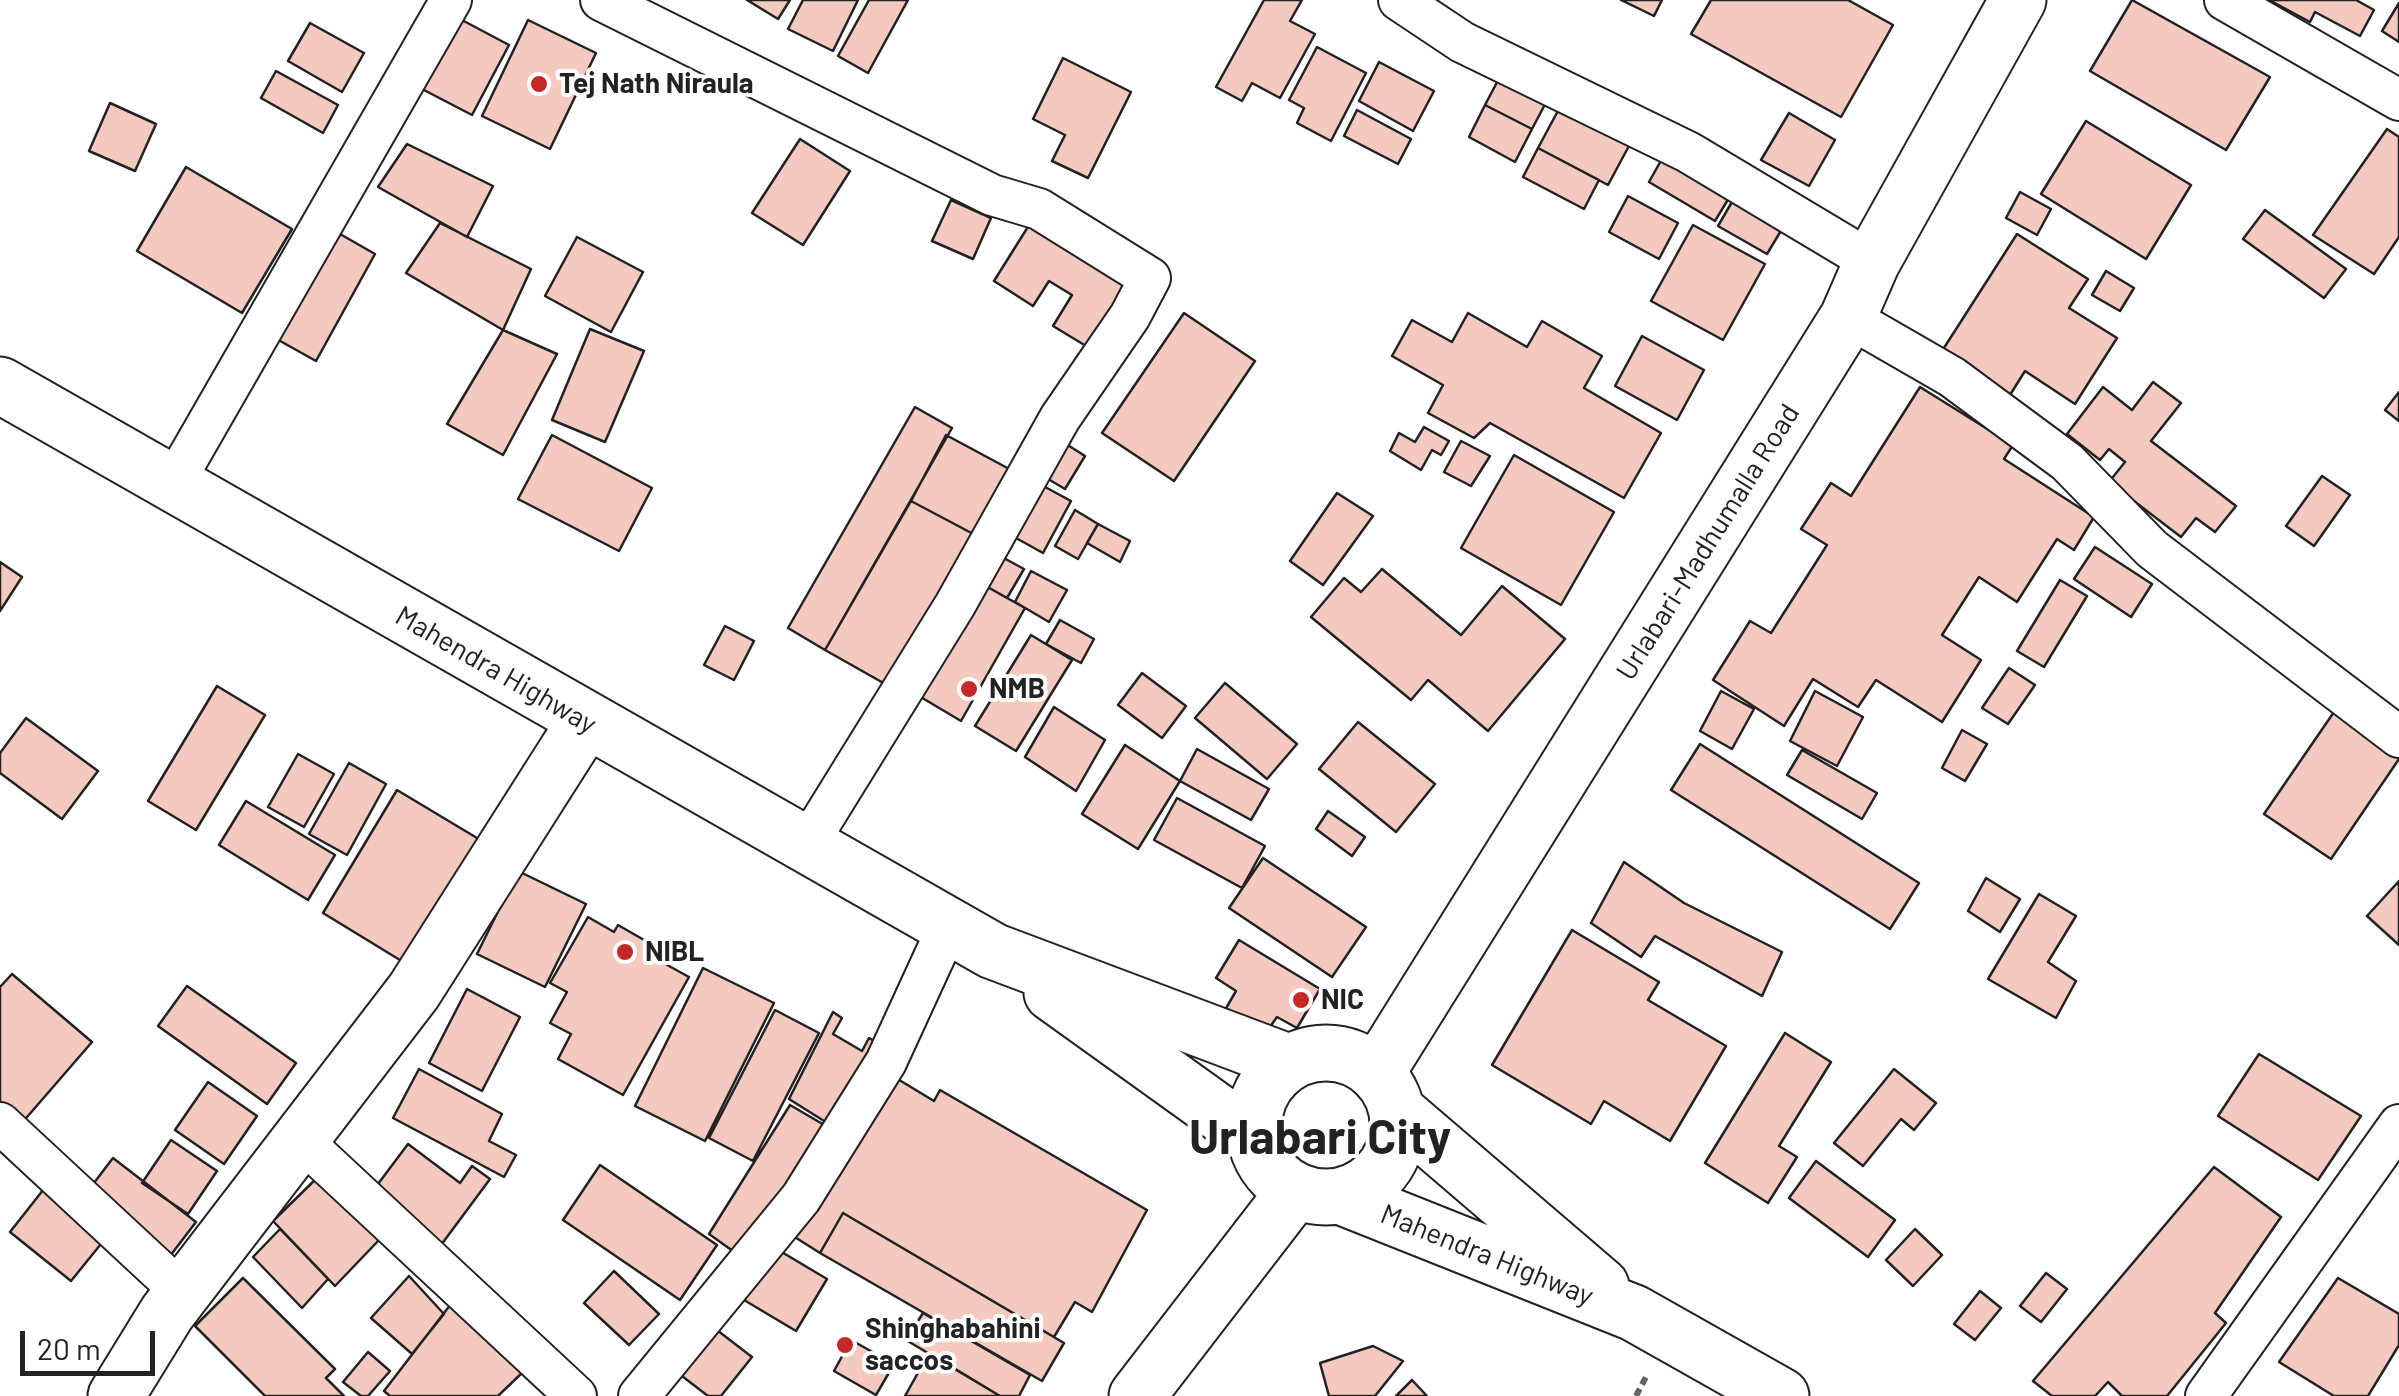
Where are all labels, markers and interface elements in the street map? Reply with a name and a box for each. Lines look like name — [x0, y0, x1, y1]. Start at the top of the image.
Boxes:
place label: Tej Nath Niraula — [559, 67, 754, 101]
marker: Tej Nath Niraula — [528, 73, 550, 95]
street label: Urlabari-Madhumalla Road — [1609, 398, 1807, 686]
street label: Mahendra Highway — [389, 599, 603, 741]
place label: NMB — [989, 672, 1045, 706]
marker: NMB — [958, 678, 980, 700]
place label: NIBL — [645, 935, 704, 969]
marker: NIBL — [614, 941, 636, 963]
place label: NIC — [1321, 983, 1364, 1017]
marker: NIC — [1290, 989, 1312, 1011]
district label: Urlabari City — [1189, 1109, 1451, 1167]
street label: Mahendra Highway — [1376, 1197, 1598, 1313]
scale bar — [25, 1311, 160, 1373]
place label: Shinghabahini saccos — [865, 1312, 1041, 1378]
text: 20 m — [37, 1330, 101, 1366]
marker: Shinghabahini saccos — [834, 1334, 856, 1356]

